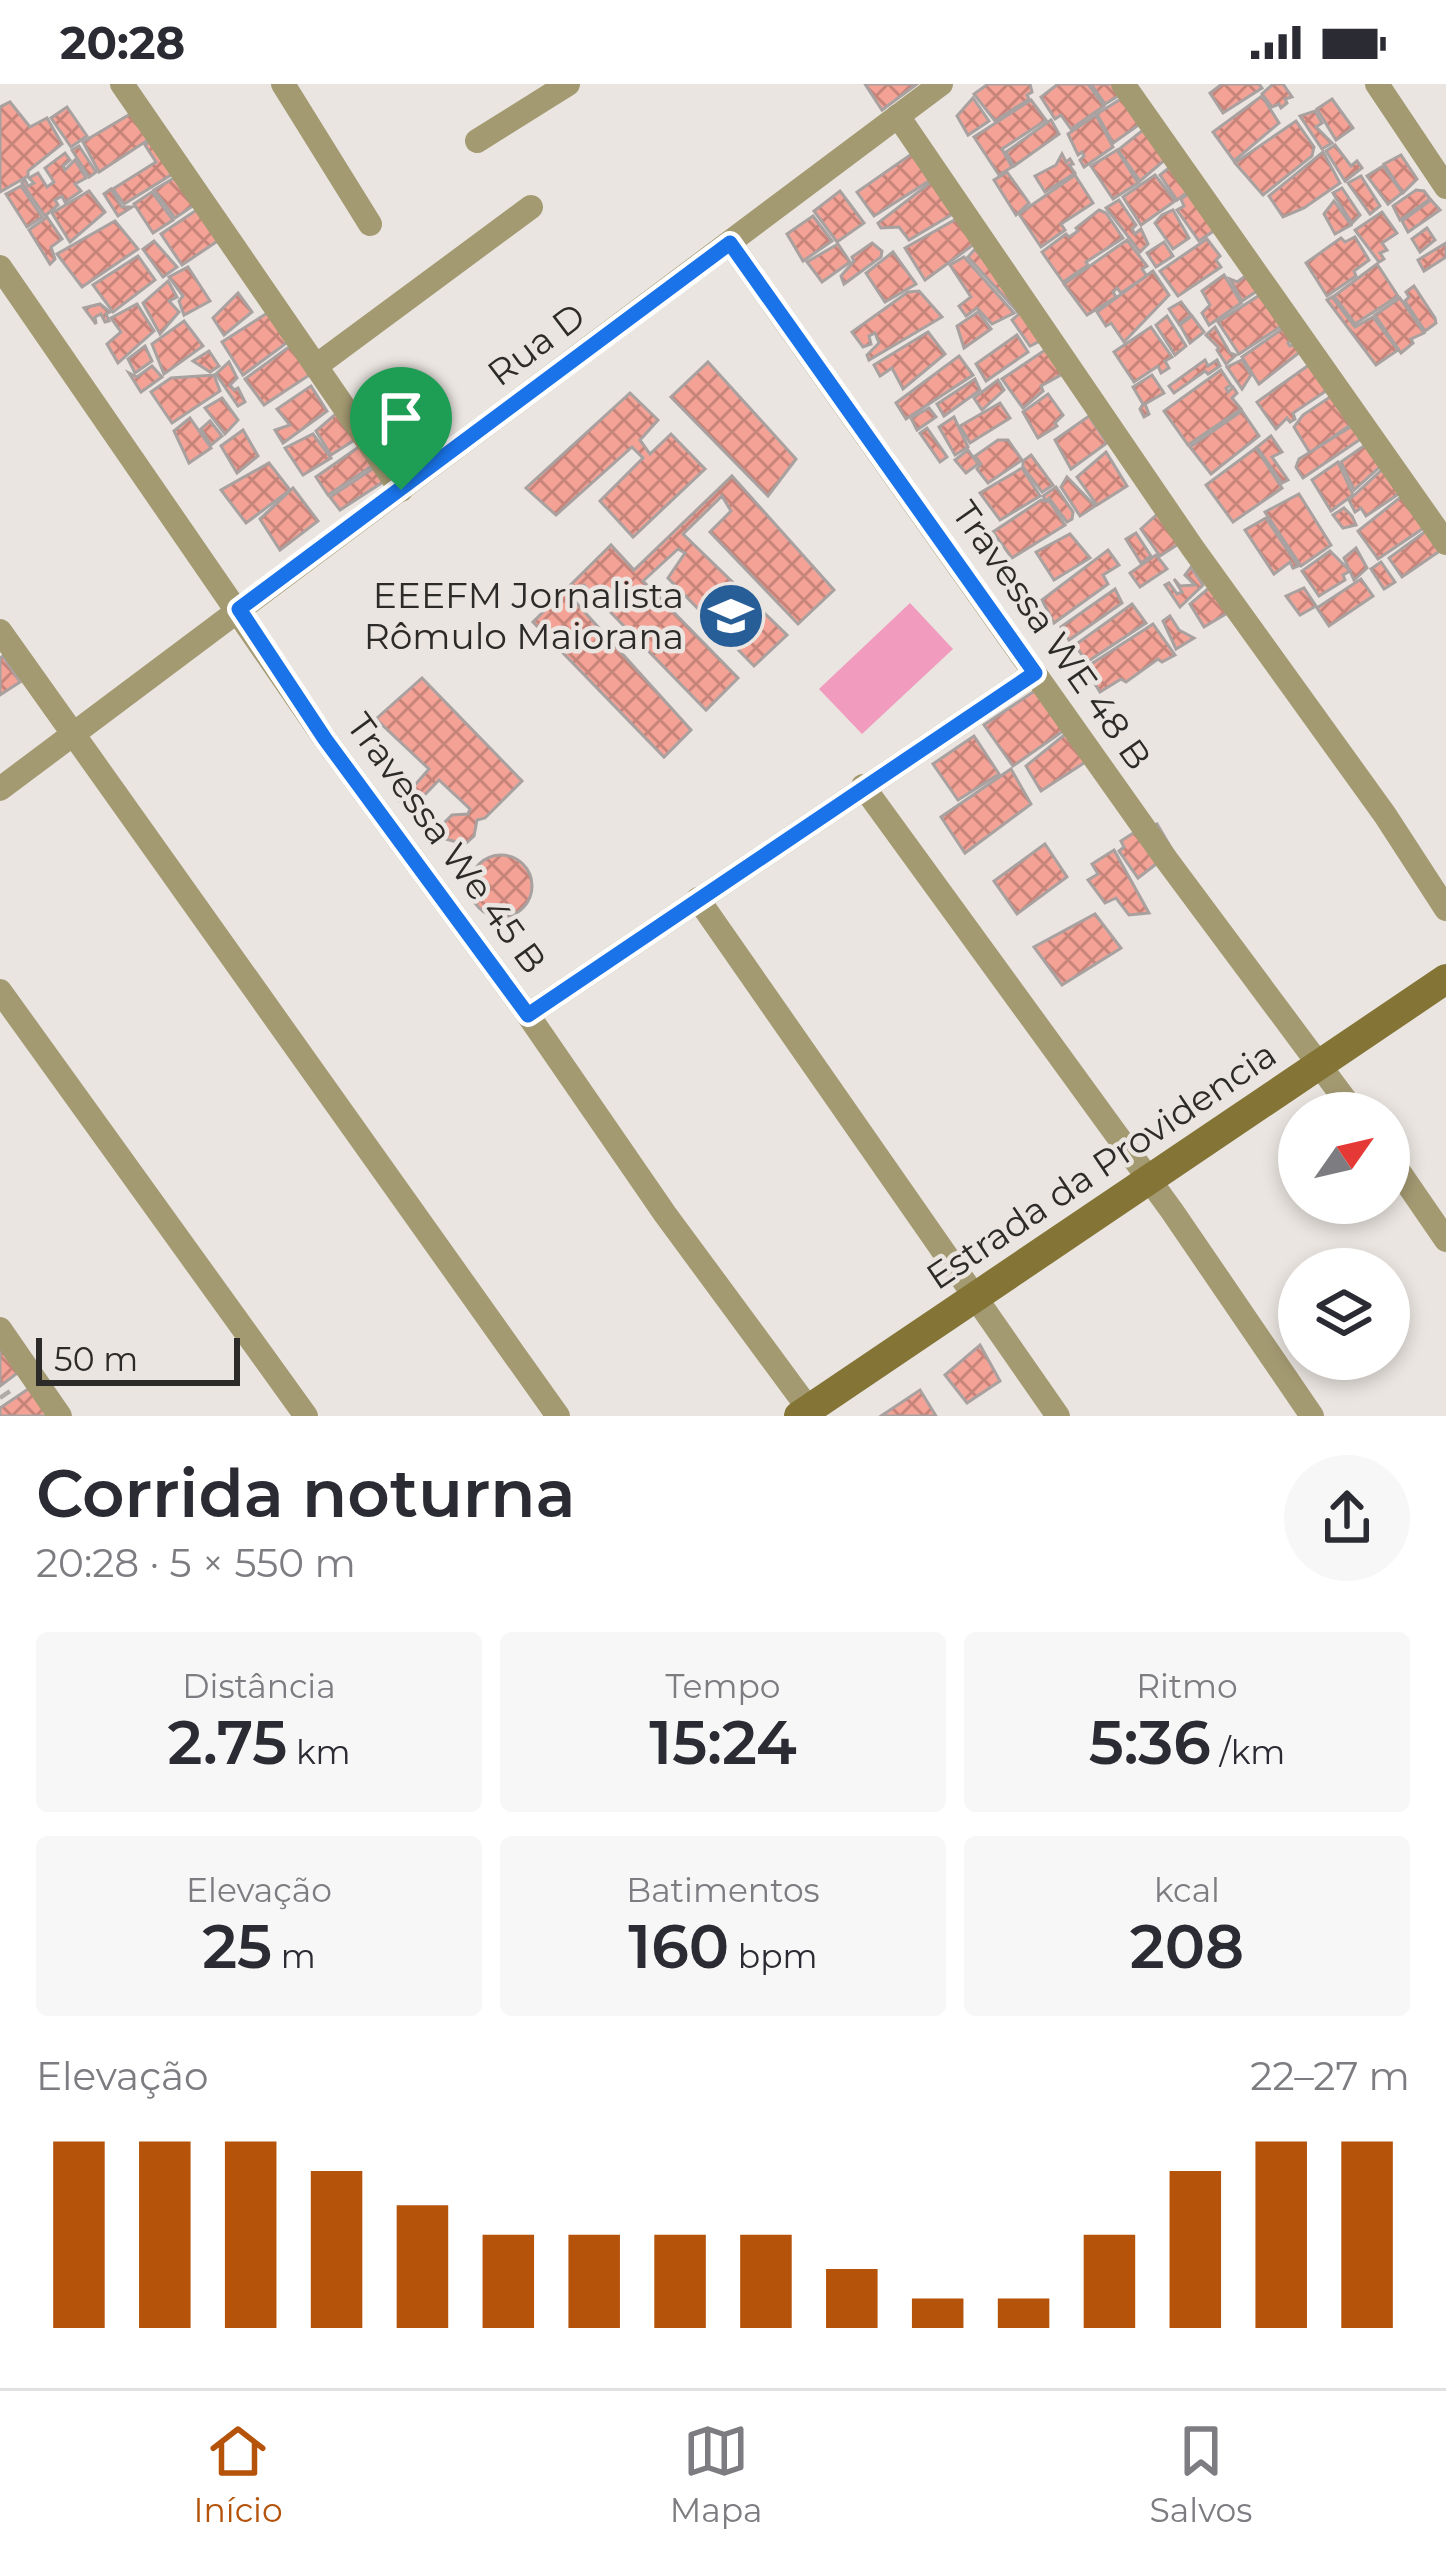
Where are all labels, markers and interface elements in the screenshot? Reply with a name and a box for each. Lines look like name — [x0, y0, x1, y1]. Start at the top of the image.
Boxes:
text: 20:28 — [60, 15, 185, 70]
street label: Rua D — [479, 293, 593, 395]
pin — [350, 367, 452, 490]
icon: arrive — [368, 385, 434, 451]
street label: Travessa WE 48 B — [943, 492, 1161, 778]
place label: EEEFM Jornalista Rômulo Maiorana — [364, 573, 684, 658]
school or university icon: EEEFM Jornalista Rômulo Maiorana — [696, 581, 766, 651]
street label: Travessa We 45 B — [338, 705, 556, 981]
street label: Estrada da Providencia — [918, 1032, 1284, 1298]
north arrow — [1278, 1092, 1410, 1224]
map controls — [1278, 1092, 1410, 1380]
button: layers — [1278, 1248, 1410, 1380]
scale bar — [36, 1332, 240, 1385]
text: 50 m — [54, 1339, 138, 1379]
text: Corrida noturna — [36, 1453, 576, 1534]
button: share — [1284, 1455, 1410, 1581]
text: 20:28 · 5 × 550 m — [36, 1539, 356, 1587]
text: Distância — [182, 1666, 336, 1706]
text: Tempo — [665, 1666, 781, 1706]
text: Ritmo — [1136, 1666, 1238, 1706]
text: 2.75 — [168, 1706, 287, 1779]
text: 15:24 — [649, 1706, 797, 1779]
text: 5:36 — [1089, 1706, 1211, 1779]
text: km — [287, 1732, 350, 1772]
text: /km — [1211, 1732, 1285, 1772]
text: Elevação — [186, 1870, 332, 1910]
text: Batimentos — [626, 1870, 820, 1910]
text: kcal — [1154, 1870, 1220, 1910]
text: 25 — [202, 1910, 272, 1983]
text: 160 — [628, 1910, 729, 1983]
text: 208 — [1130, 1910, 1244, 1983]
text: m — [272, 1936, 316, 1976]
text: bpm — [729, 1936, 818, 1976]
text: Elevação — [36, 2052, 209, 2100]
text: 22–27 m — [1250, 2052, 1410, 2100]
tab: Início — [194, 2418, 283, 2530]
tab: Mapa — [670, 2418, 762, 2530]
tab: Salvos — [1150, 2418, 1252, 2530]

